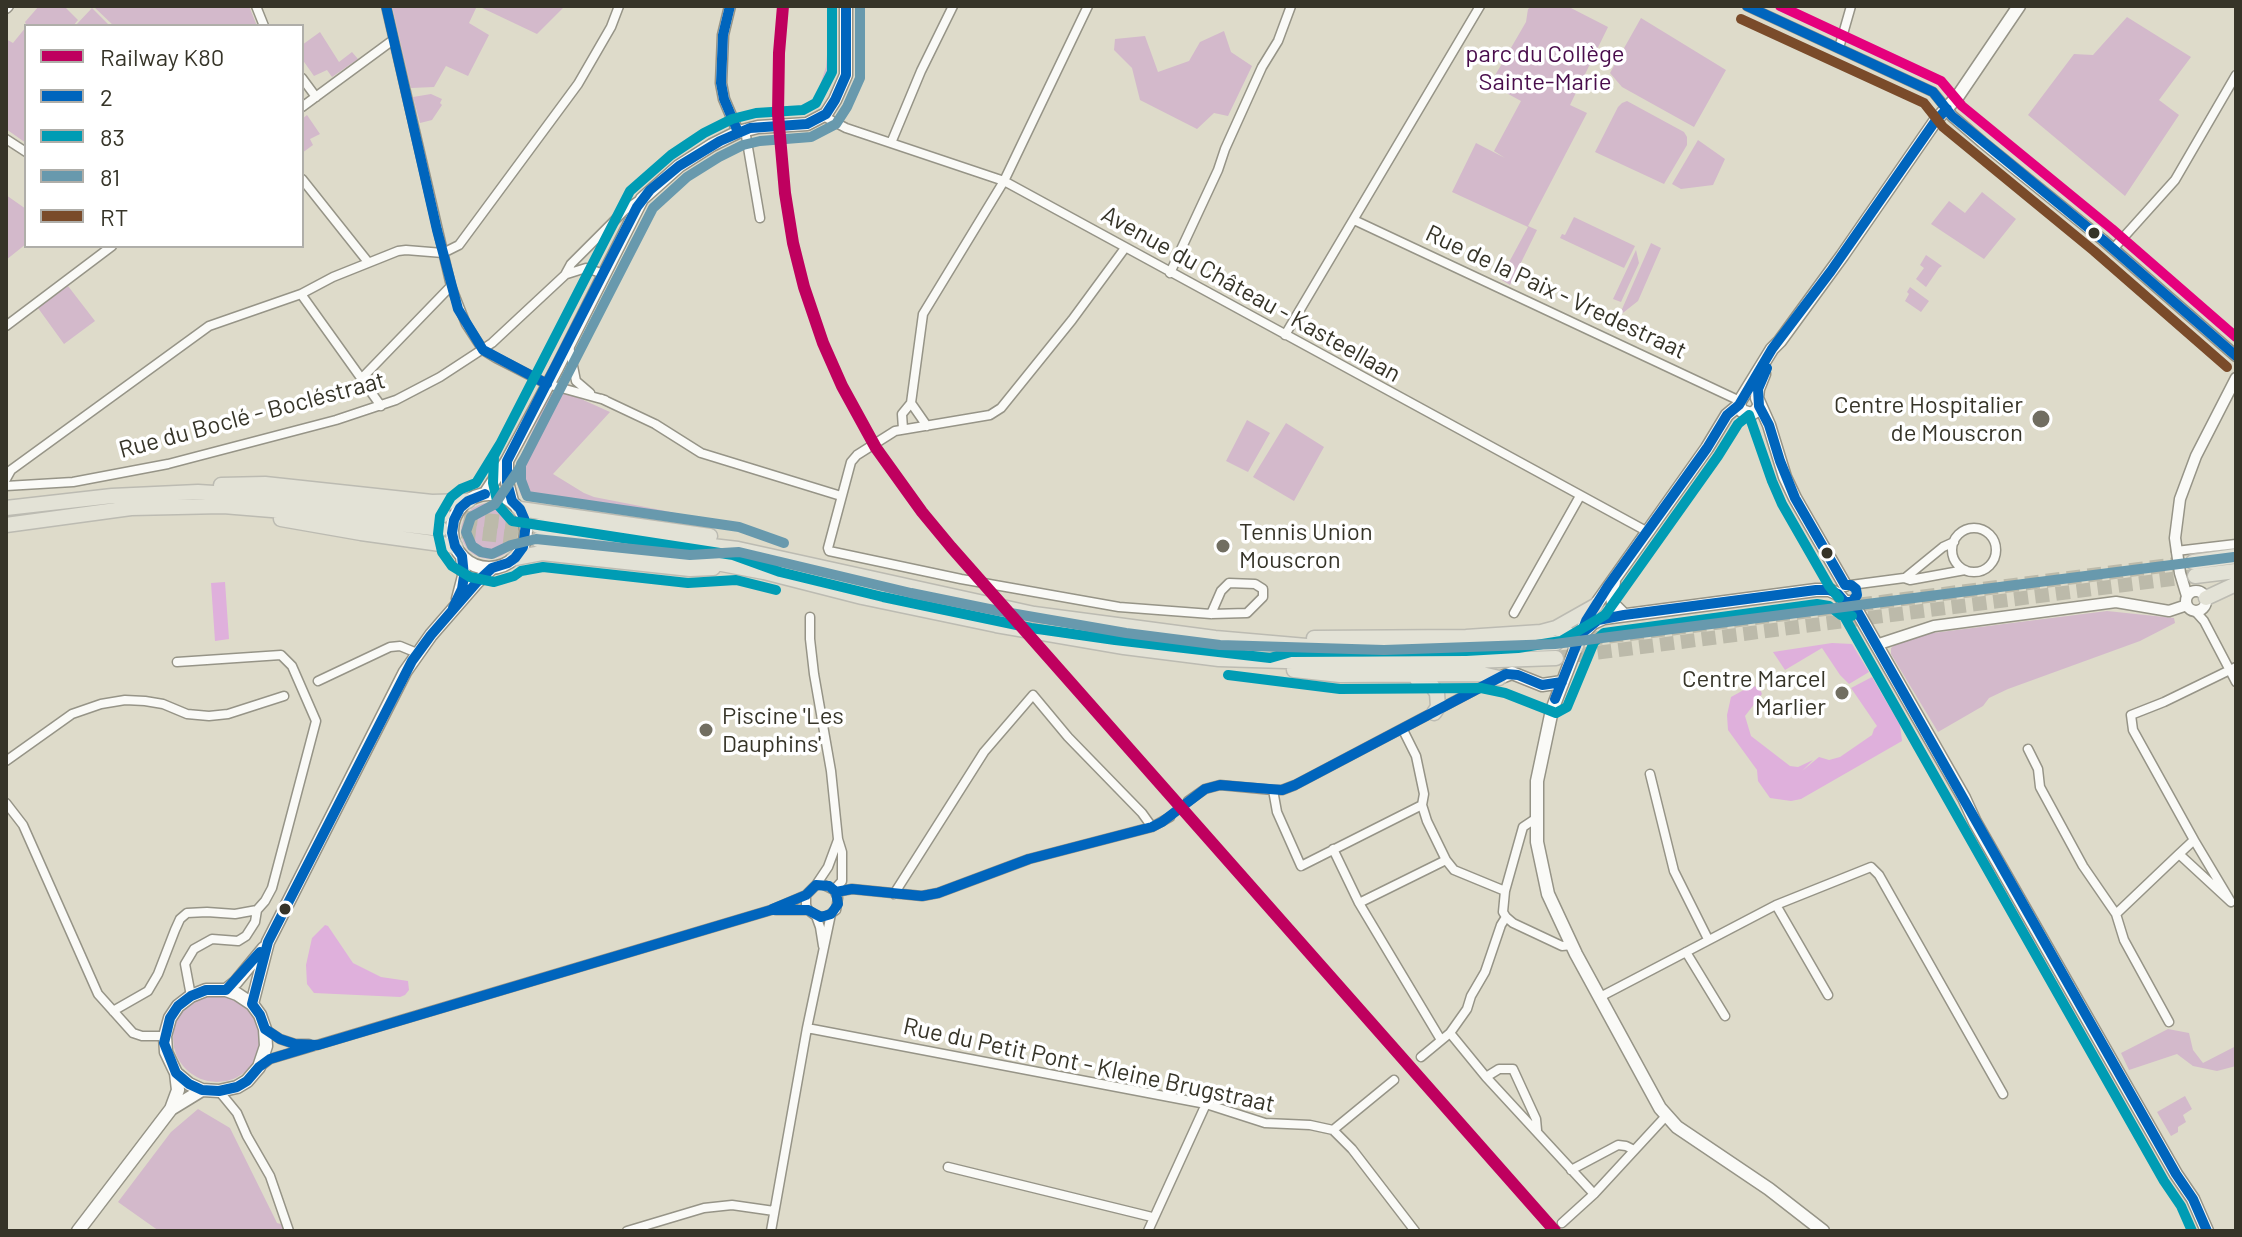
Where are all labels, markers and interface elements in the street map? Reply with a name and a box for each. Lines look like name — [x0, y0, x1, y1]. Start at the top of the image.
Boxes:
legend — [24, 24, 304, 248]
park label: parc du Collège Sainte-Marie — [1465, 40, 1625, 96]
text: Railway K80 — [100, 42, 224, 71]
text: 2 — [100, 82, 113, 111]
text: 83 — [100, 122, 125, 151]
text: 81 — [100, 162, 120, 191]
street label: Avenue du Château - Kasteellaan — [1096, 200, 1406, 388]
text: RT — [100, 202, 128, 231]
street label: Rue de la Paix - Vredestraat — [1421, 219, 1691, 365]
unlabelled marker — [2086, 225, 2102, 241]
street label: Rue du Boclé - Bocléstraat — [116, 366, 388, 464]
place label: Centre Hospitalier de Mouscron — [1834, 391, 2023, 447]
marker: Centre Hospitalier de Mouscron — [2030, 408, 2052, 430]
place label: Tennis Union Mouscron — [1239, 518, 1373, 574]
marker: Tennis Union Mouscron — [1214, 537, 1232, 555]
unlabelled marker — [1819, 545, 1835, 561]
place label: Centre Marcel Marlier — [1682, 665, 1826, 721]
marker: Centre Marcel Marlier — [1833, 684, 1851, 702]
place label: Piscine 'Les Dauphins' — [722, 702, 844, 758]
marker: Piscine 'Les Dauphins' — [697, 721, 715, 739]
unlabelled marker — [277, 901, 293, 917]
street label: Rue du Petit Pont - Kleine Brugstraat — [901, 1011, 1277, 1119]

